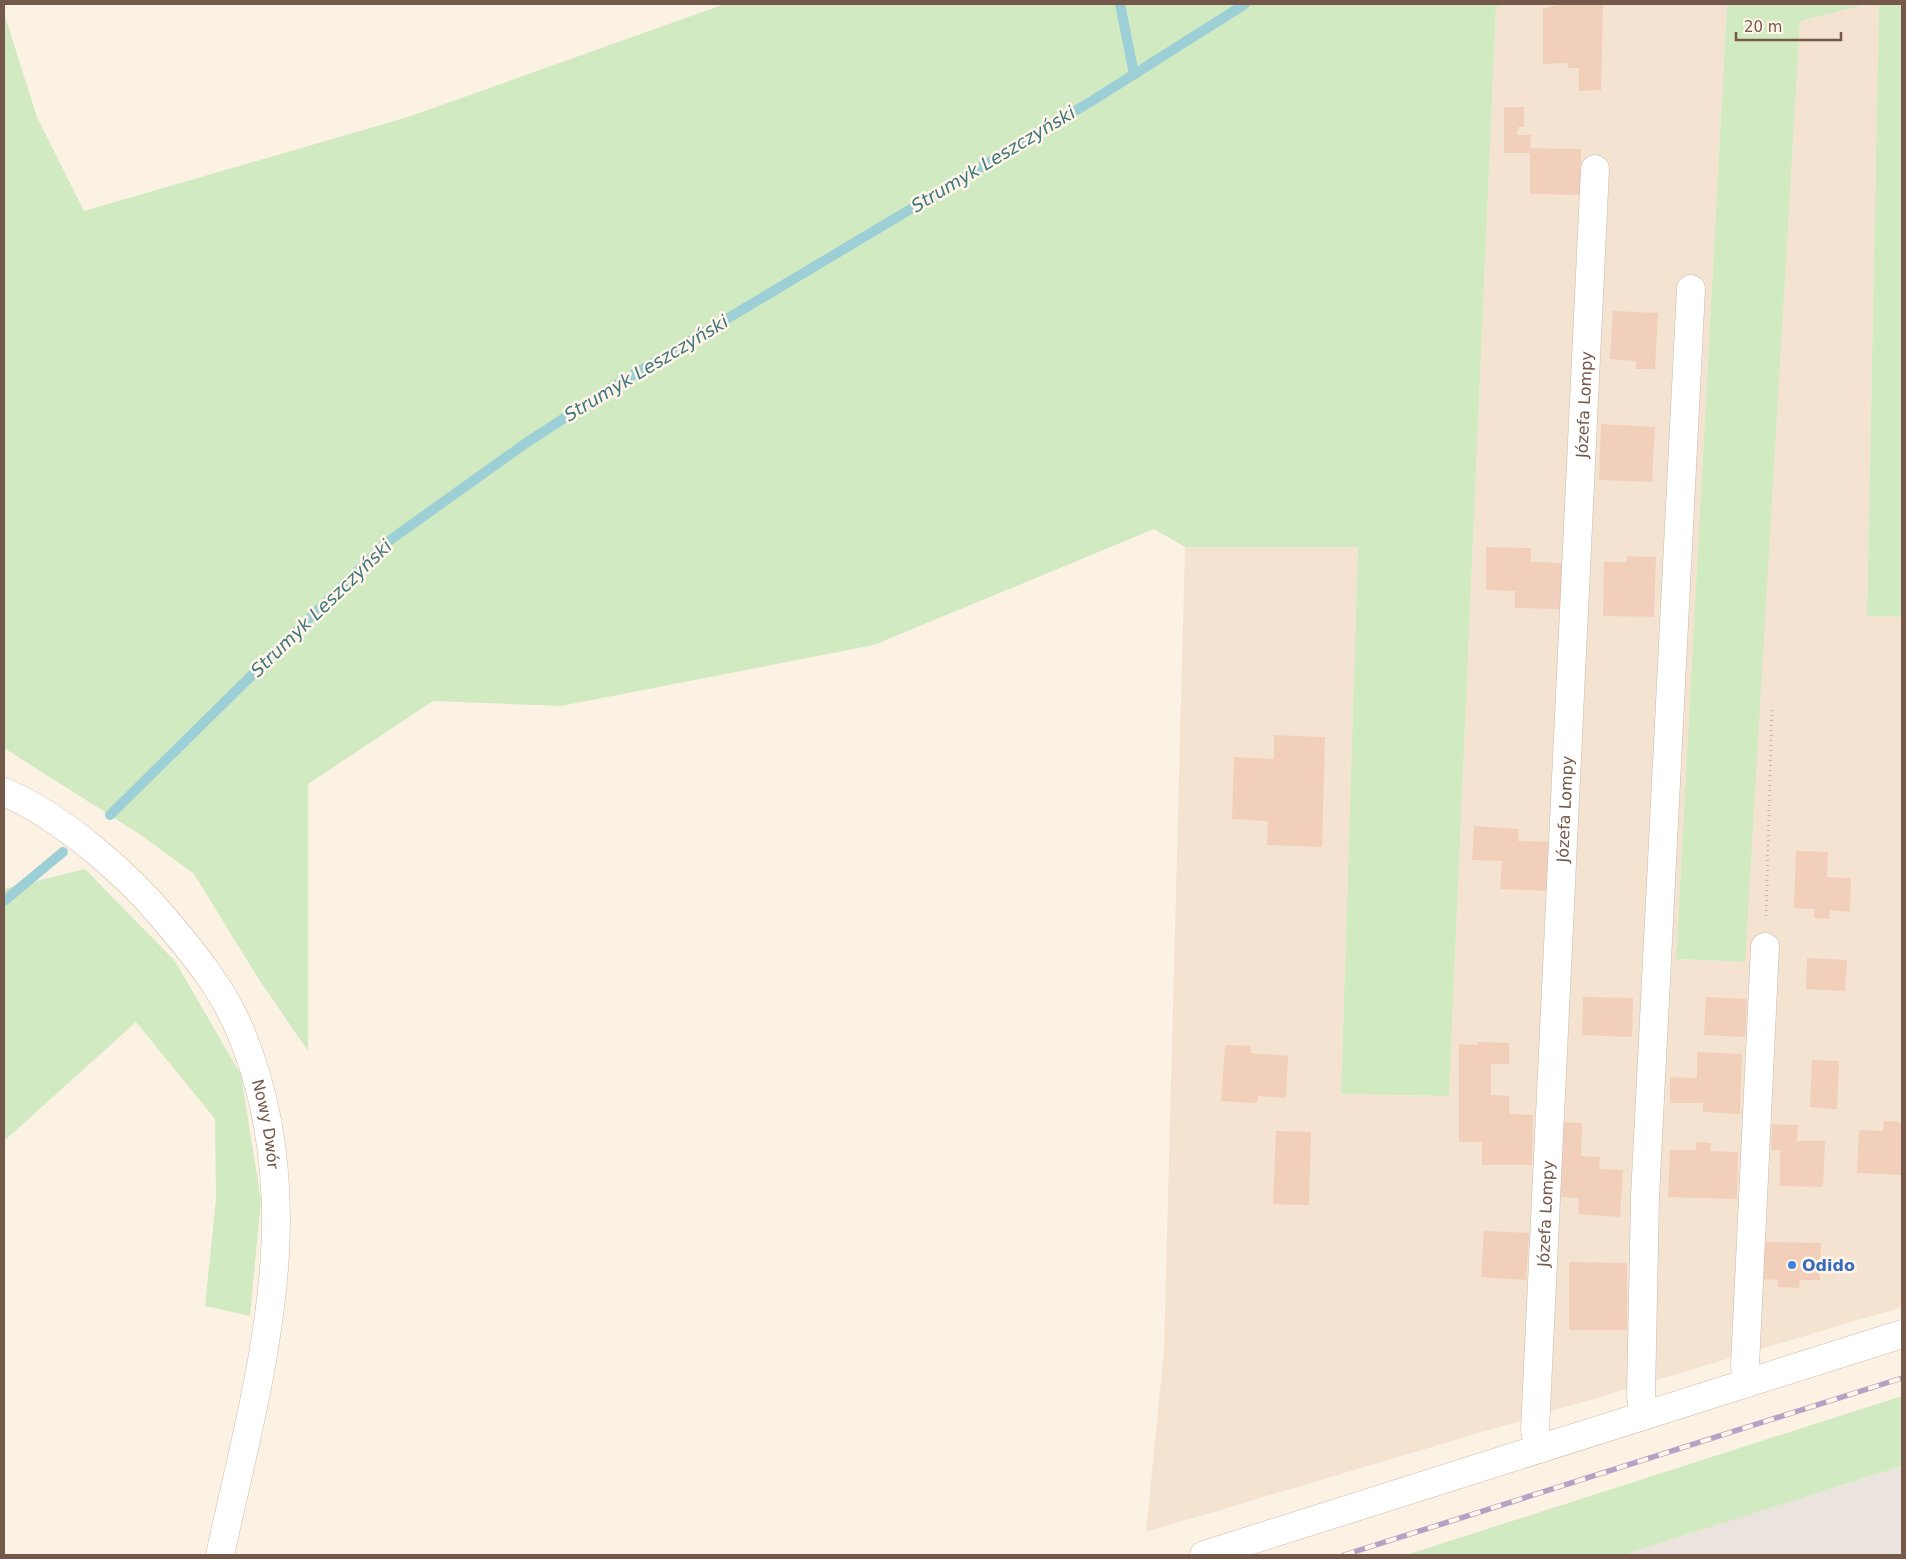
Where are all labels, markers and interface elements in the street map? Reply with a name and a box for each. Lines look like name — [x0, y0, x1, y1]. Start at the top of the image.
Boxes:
scale bar — [1736, 10, 1841, 42]
text: 20 m — [1744, 18, 1782, 36]
water label: Strumyk Leszczyński — [907, 102, 1079, 216]
water label: Strumyk Leszczyński — [560, 311, 732, 425]
street label: Józefa Lompy — [1572, 351, 1596, 459]
water label: Strumyk Leszczyński — [246, 535, 396, 681]
street label: Józefa Lompy — [1552, 755, 1577, 864]
street label: Nowy Dwór — [248, 1077, 283, 1170]
street label: Józefa Lompy — [1533, 1160, 1557, 1269]
place label: Odido — [1802, 1256, 1855, 1275]
marker: Odido — [1786, 1259, 1798, 1271]

